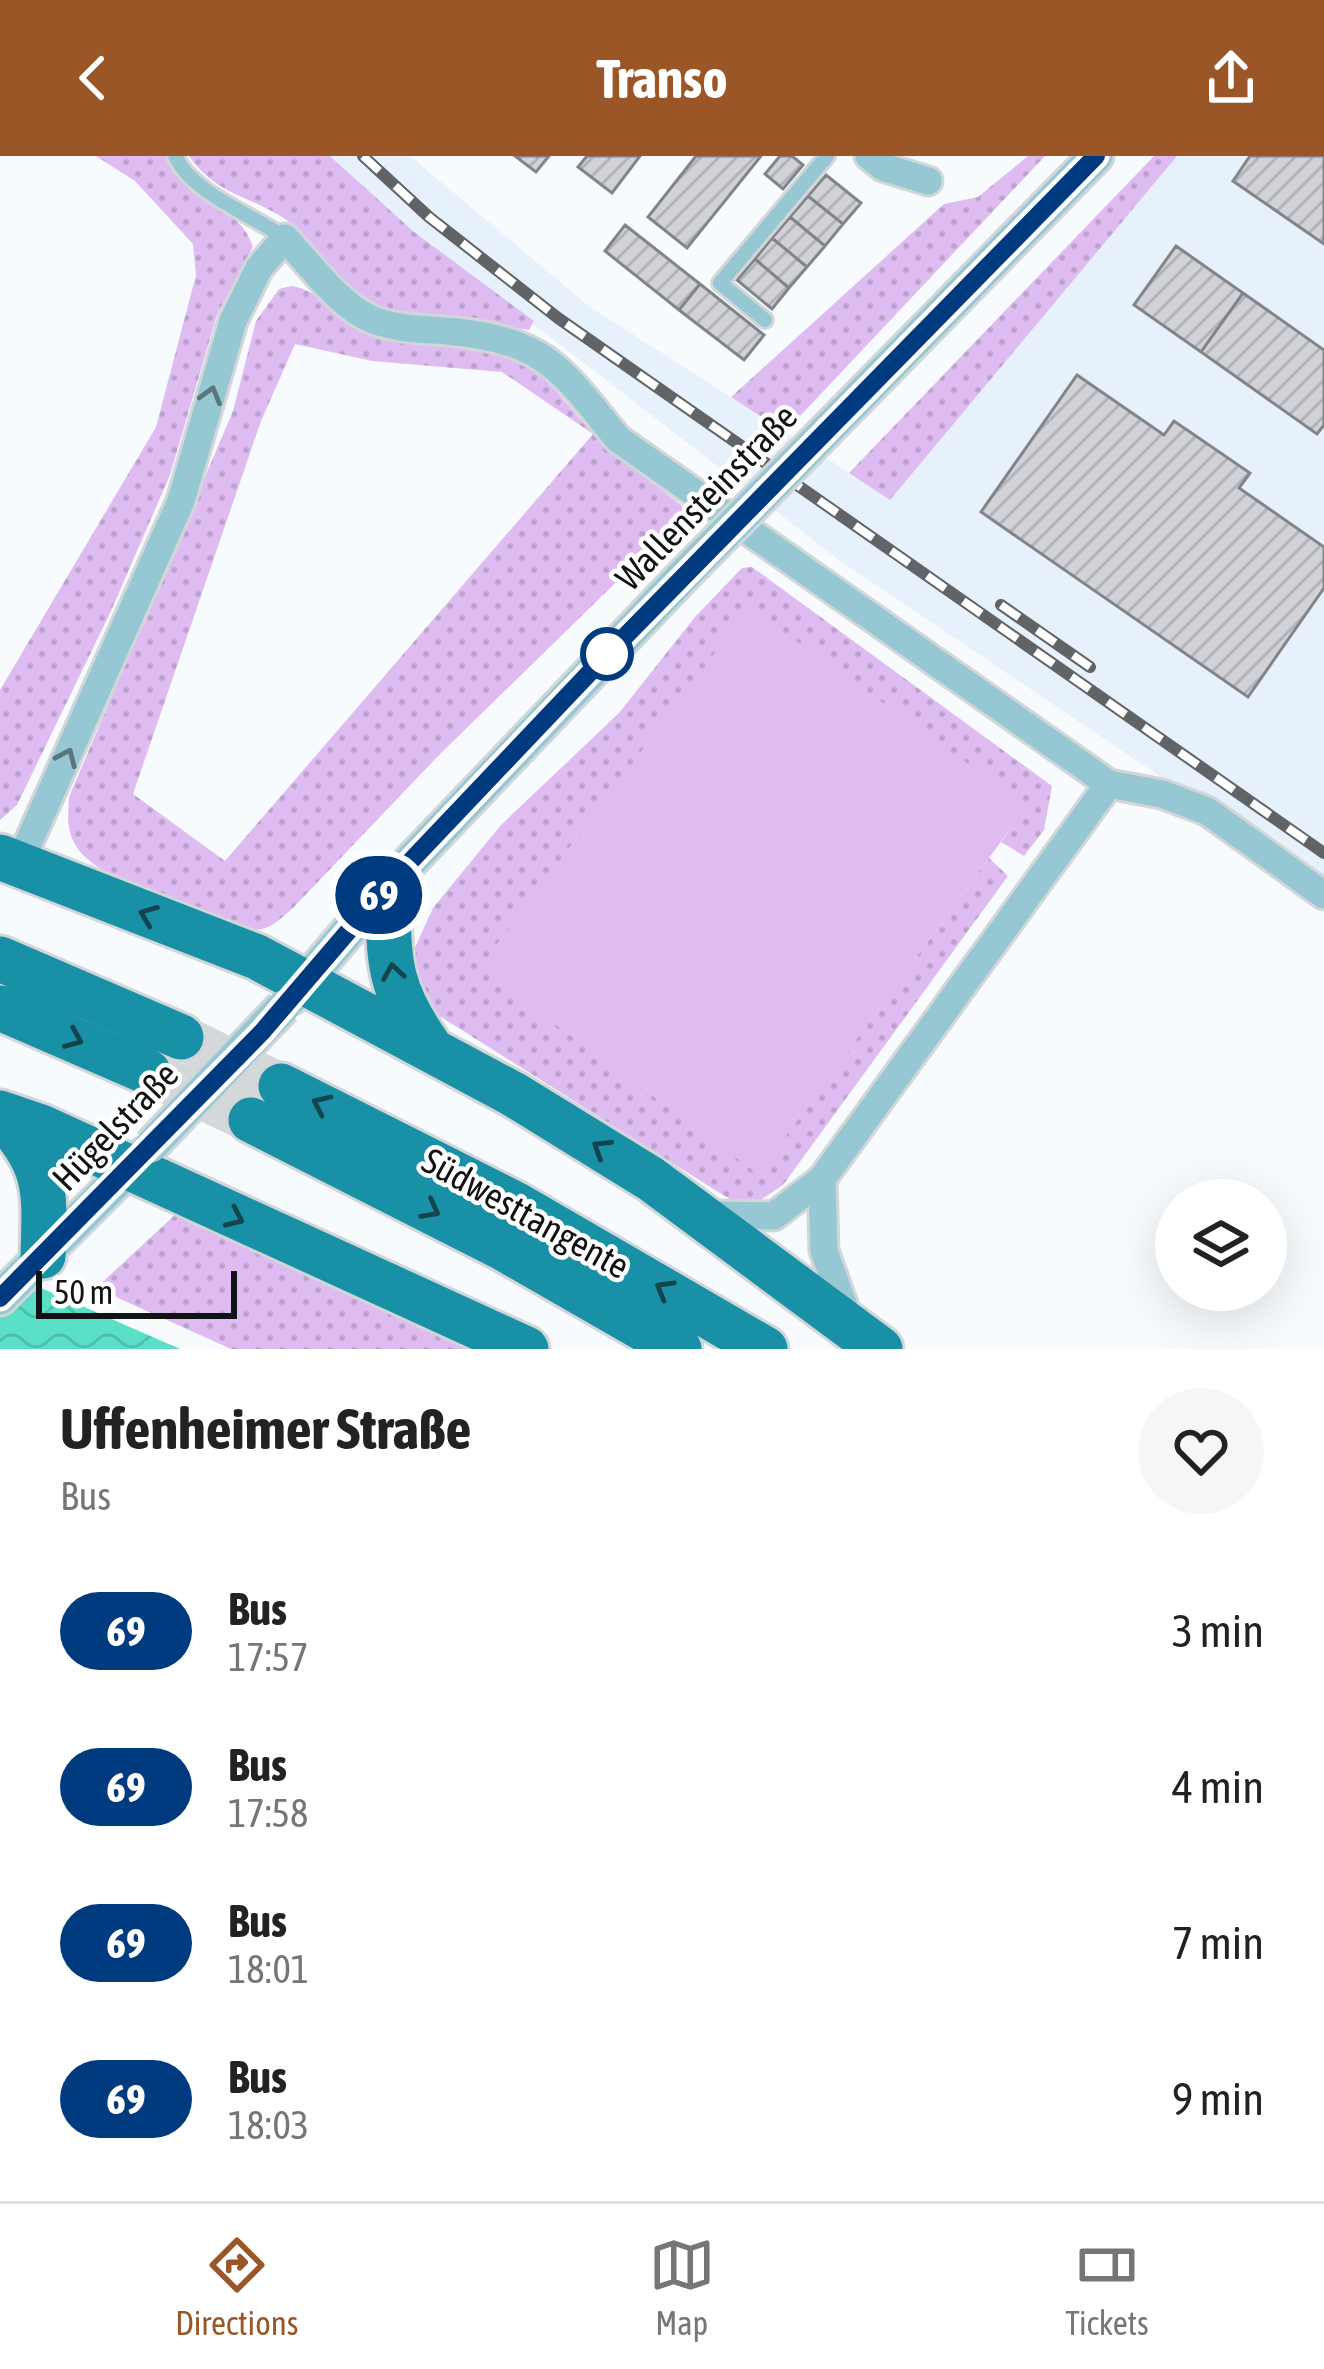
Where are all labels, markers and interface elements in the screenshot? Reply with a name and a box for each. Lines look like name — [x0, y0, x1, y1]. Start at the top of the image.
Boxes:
icon: back — [60, 45, 126, 111]
icon: share — [1198, 45, 1264, 111]
text: Transo — [596, 48, 728, 109]
one-way arrow — [197, 386, 222, 406]
street label: Wallensteinstraße — [607, 395, 805, 599]
unlabelled marker — [582, 629, 632, 679]
one-way arrow — [52, 748, 76, 769]
line badge: 69 — [325, 856, 433, 934]
text: 69 — [359, 871, 399, 919]
one-way arrow — [139, 905, 160, 930]
one-way arrow — [381, 962, 407, 982]
one-way arrow — [62, 1025, 83, 1049]
street label: Hügelstraße — [44, 1053, 186, 1199]
one-way arrow — [312, 1095, 333, 1119]
street label: Südwesttangente — [415, 1139, 637, 1287]
one-way arrow — [592, 1140, 614, 1162]
map controls — [1155, 1179, 1287, 1311]
button: layers — [1155, 1179, 1287, 1311]
one-way arrow — [418, 1196, 439, 1219]
one-way arrow — [223, 1203, 244, 1227]
scale bar — [36, 1265, 237, 1318]
text: 50 m — [54, 1273, 113, 1311]
one-way arrow — [656, 1280, 677, 1303]
button: heart — [1138, 1388, 1264, 1514]
text: Uffenheimer Straße — [60, 1396, 471, 1461]
text: Bus — [60, 1474, 111, 1518]
text: Bus — [228, 1583, 287, 1635]
text: 3 min — [1172, 1605, 1264, 1657]
text: 69 — [106, 1607, 146, 1655]
text: 17:57 — [228, 1635, 308, 1679]
text: Bus — [228, 1739, 287, 1791]
text: 4 min — [1172, 1761, 1264, 1813]
text: 69 — [106, 1763, 146, 1811]
text: 17:58 — [228, 1791, 308, 1835]
text: Bus — [228, 1895, 287, 1947]
text: 7 min — [1172, 1917, 1264, 1969]
text: 69 — [106, 1919, 146, 1967]
text: 18:01 — [228, 1947, 309, 1991]
text: Bus — [228, 2051, 287, 2103]
text: 9 min — [1172, 2073, 1264, 2125]
text: 69 — [106, 2075, 146, 2123]
text: 18:03 — [228, 2103, 309, 2147]
tab: Directions — [175, 2232, 298, 2342]
tab: Map — [649, 2232, 715, 2342]
tab: Tickets — [1065, 2232, 1149, 2342]

